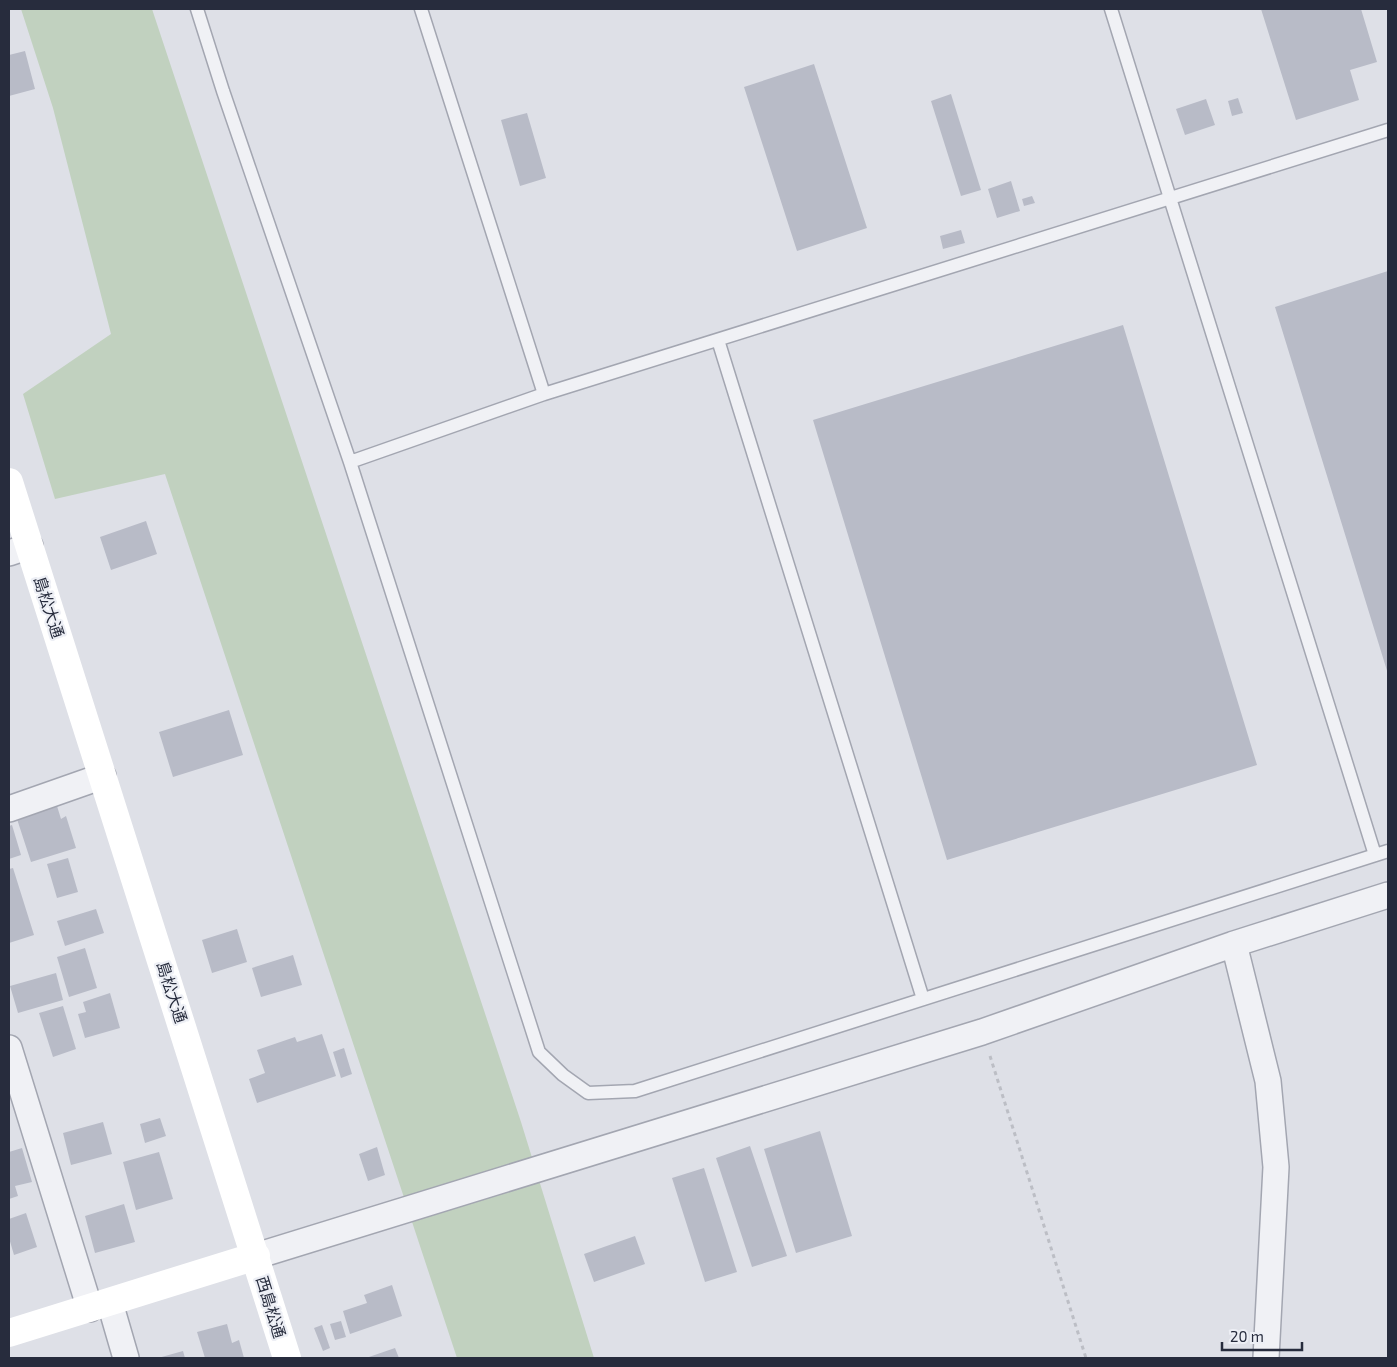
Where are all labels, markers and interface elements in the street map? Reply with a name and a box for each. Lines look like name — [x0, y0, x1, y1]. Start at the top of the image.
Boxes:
street label: 島松大通 — [31, 573, 68, 640]
street label: 島松大通 — [154, 958, 191, 1025]
street label: 西島松通 — [253, 1273, 290, 1340]
scale bar — [1222, 1320, 1302, 1352]
text: 20 m — [1230, 1327, 1264, 1345]

